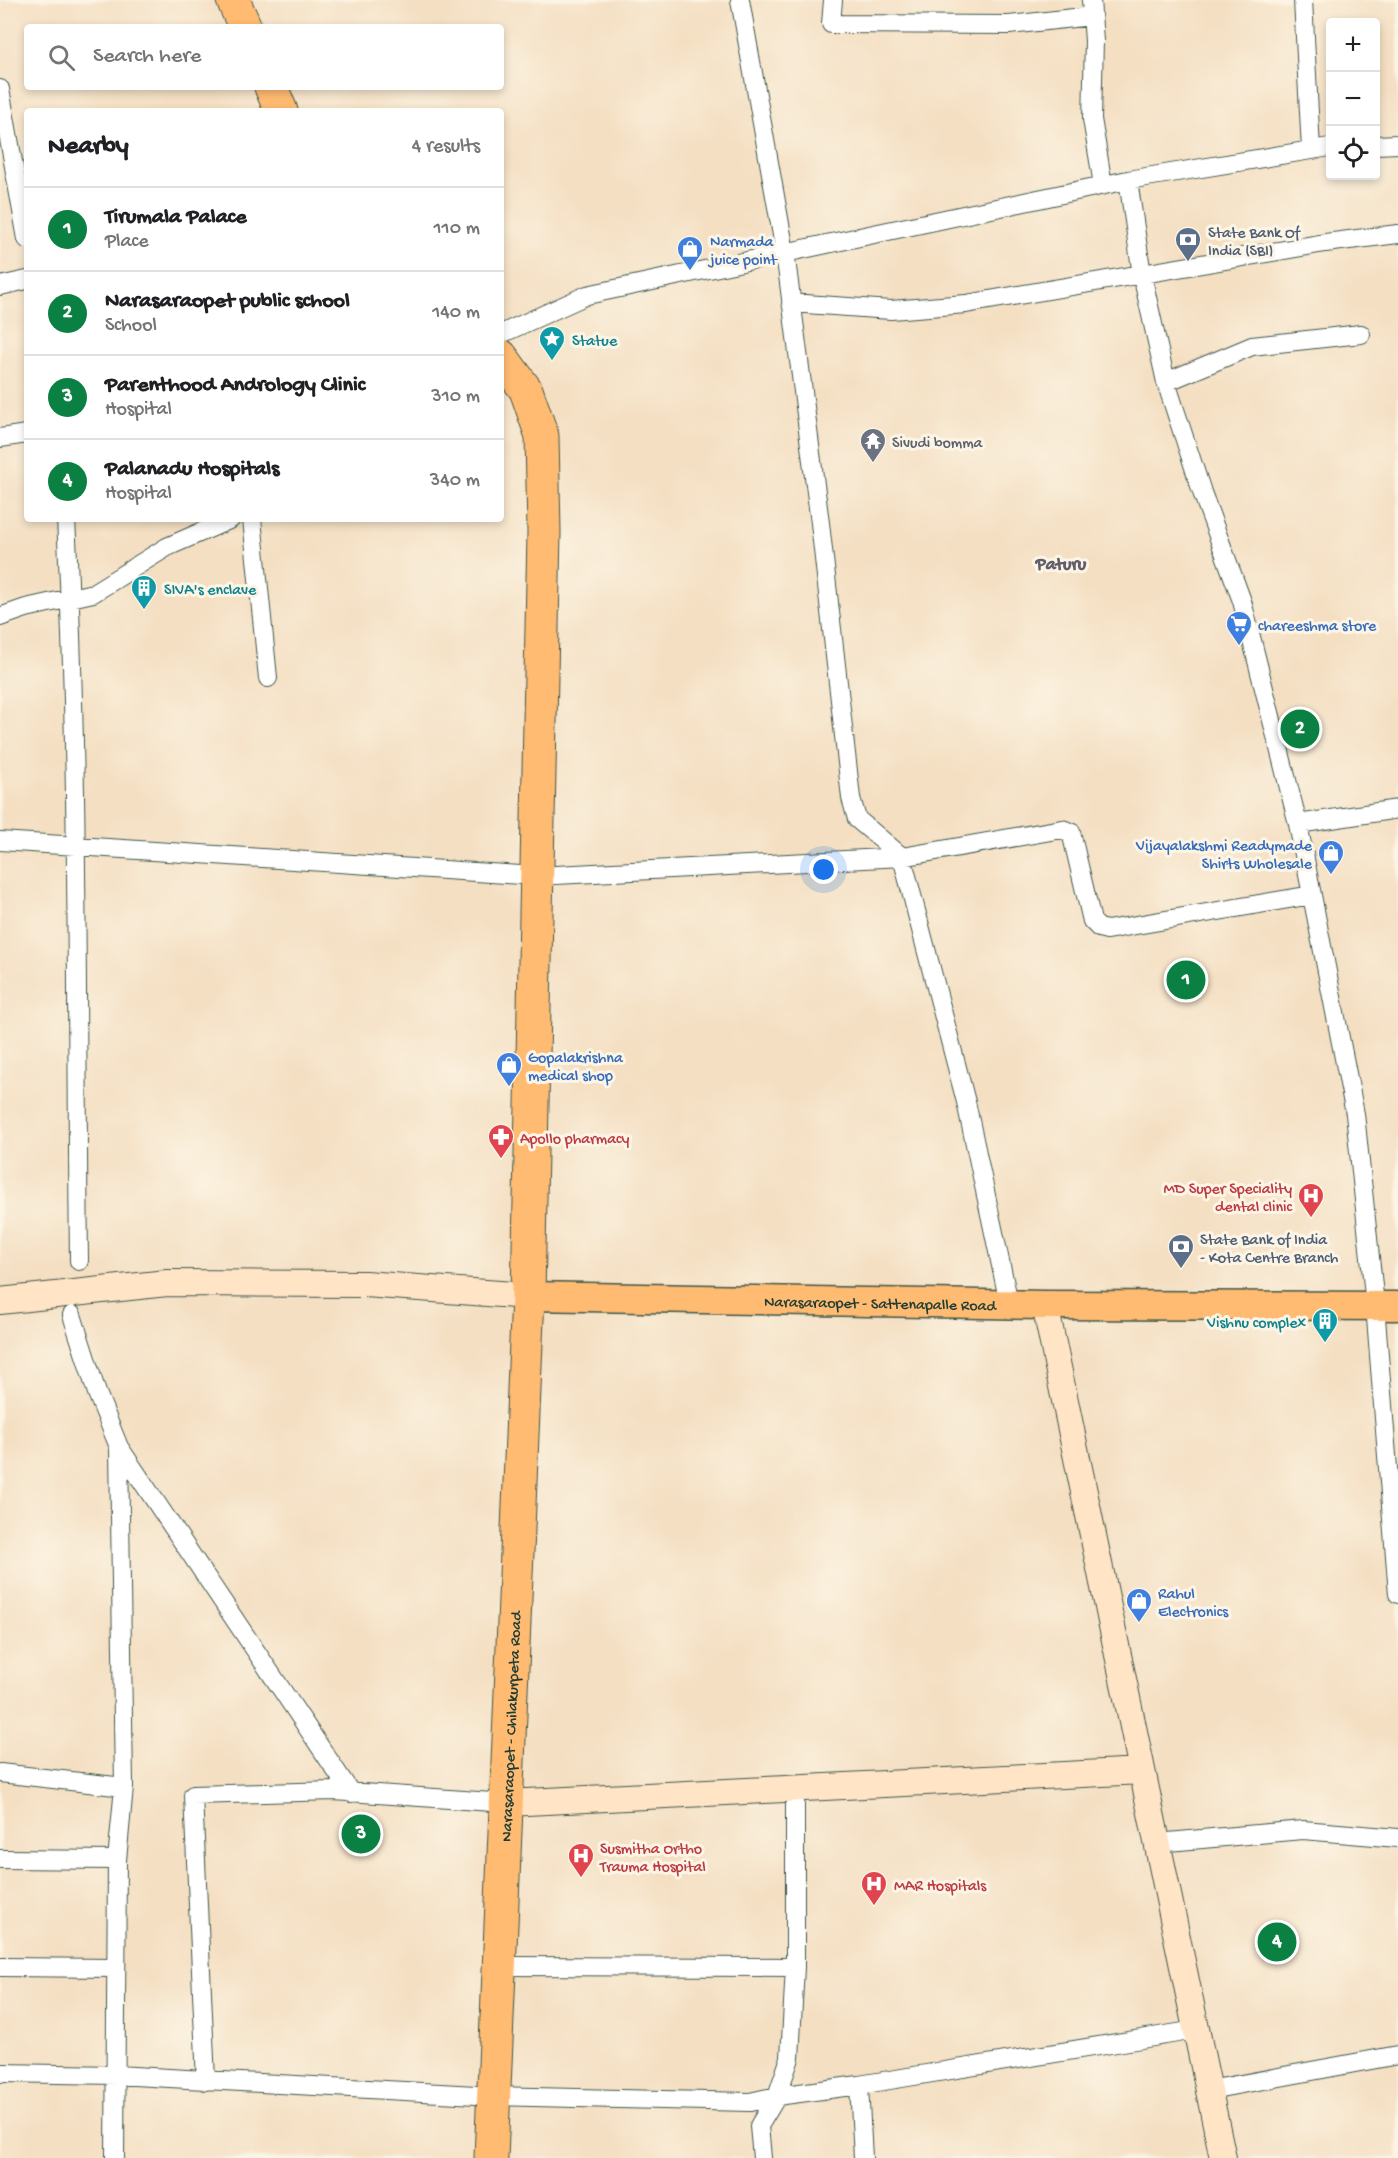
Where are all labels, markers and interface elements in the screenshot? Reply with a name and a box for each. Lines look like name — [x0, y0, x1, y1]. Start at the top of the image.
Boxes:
map controls — [1326, 18, 1380, 180]
button: + — [1326, 18, 1380, 72]
search box — [24, 24, 504, 90]
icon: search — [45, 41, 78, 74]
text: Search here — [93, 44, 201, 70]
button: − — [1326, 72, 1380, 126]
button: locate — [1326, 126, 1380, 180]
text: Nearby — [48, 132, 129, 163]
text: 4 results — [412, 136, 480, 159]
text: Tirumala Palace — [105, 205, 247, 231]
text: 1 — [63, 218, 72, 241]
text: 110 m — [434, 218, 480, 241]
bank icon: State Bank Of India (SBI) — [1173, 225, 1203, 263]
place label: State Bank Of India (SBI) — [1208, 225, 1301, 262]
text: Place — [105, 231, 149, 254]
shop icon: Narmada juice point — [675, 234, 705, 272]
place label: Narmada juice point — [707, 234, 778, 271]
text: Narasaraopet public school — [105, 289, 350, 315]
text: 2 — [63, 302, 72, 325]
text: 140 m — [432, 302, 480, 325]
text: School — [105, 315, 157, 338]
place icon: Statue — [537, 324, 567, 362]
place label: Statue — [572, 333, 618, 352]
text: Parenthood Andrology Clinic — [105, 373, 365, 399]
text: 3 — [62, 386, 73, 409]
text: 310 m — [431, 386, 480, 409]
text: Hospital — [105, 399, 172, 422]
temple icon: Sivudi bomma — [858, 426, 888, 464]
place label: Sivudi bomma — [892, 435, 984, 454]
text: Palanadu Hospitals — [105, 457, 279, 483]
text: 4 — [63, 470, 72, 493]
text: 340 m — [430, 470, 480, 493]
text: Hospital — [105, 483, 172, 506]
district label: Paturu — [1035, 555, 1087, 576]
building icon: SIVA's enclave — [129, 573, 159, 611]
place label: SIVA's enclave — [164, 582, 257, 601]
supermarket icon: chareeshma store — [1224, 609, 1254, 647]
place label: chareeshma store — [1258, 618, 1377, 637]
pin: 2 — [1280, 706, 1320, 752]
place label: Vijayalakshmi Readymade Shirts Wholesale — [1135, 838, 1313, 875]
shop icon: Vijayalakshmi Readymade Shirts Wholesale — [1316, 838, 1346, 876]
your location — [809, 855, 838, 884]
pin: 1 — [1166, 958, 1206, 1002]
shop icon: Gopalakrishna medical shop — [494, 1050, 524, 1088]
place label: Gopalakrishna medical shop — [528, 1050, 624, 1087]
pharmacy icon: Apollo pharmacy — [486, 1122, 516, 1160]
place label: Apollo pharmacy — [520, 1131, 629, 1150]
place label: MD Super Speciality dental clinic — [1163, 1181, 1293, 1218]
hospital icon: MD Super Speciality dental clinic — [1296, 1181, 1326, 1219]
bank icon: State Bank of India - Kota Centre Branch — [1166, 1232, 1196, 1270]
place label: State Bank of India - Kota Centre Branch — [1200, 1232, 1339, 1269]
street label: Narasaraopet - Sattenapalle Road — [764, 1294, 998, 1317]
building icon: Vishnu complex — [1310, 1306, 1340, 1344]
place label: Vishnu complex — [1206, 1315, 1307, 1334]
shop icon: Rahul Electronics — [1124, 1586, 1154, 1624]
place label: Rahul Electronics — [1158, 1586, 1229, 1623]
street label: Narasaraopet - Chilakurpeta Road — [499, 1609, 528, 1842]
pin: 3 — [342, 1812, 380, 1856]
hospital icon: Susmitha Ortho Trauma Hospital — [566, 1841, 596, 1879]
place label: Susmitha Ortho Trauma Hospital — [599, 1841, 706, 1878]
hospital icon: MAR Hospitals — [859, 1869, 889, 1907]
place label: MAR Hospitals — [894, 1878, 987, 1897]
pin: 4 — [1258, 1920, 1296, 1964]

